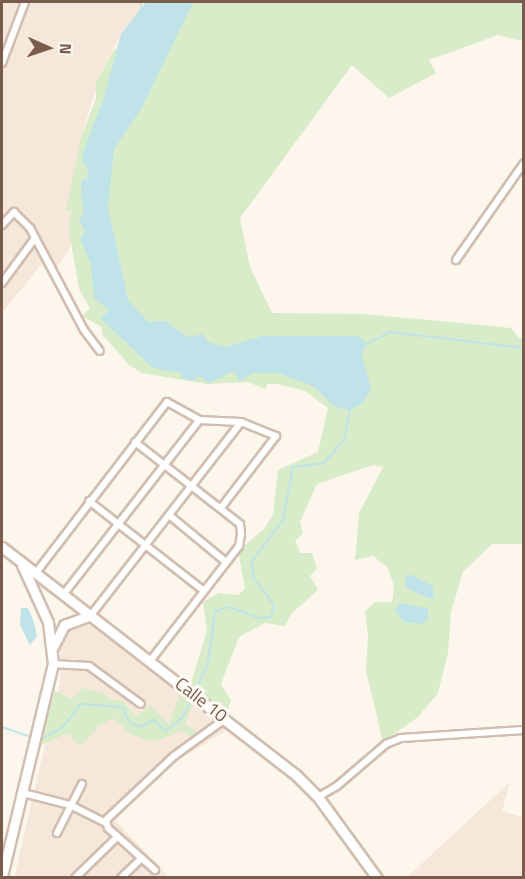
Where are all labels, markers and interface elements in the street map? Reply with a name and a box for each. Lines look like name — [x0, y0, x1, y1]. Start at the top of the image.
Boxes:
north arrow — [18, 18, 78, 78]
text: N — [54, 43, 78, 55]
street label: Calle 10 — [171, 673, 231, 727]

